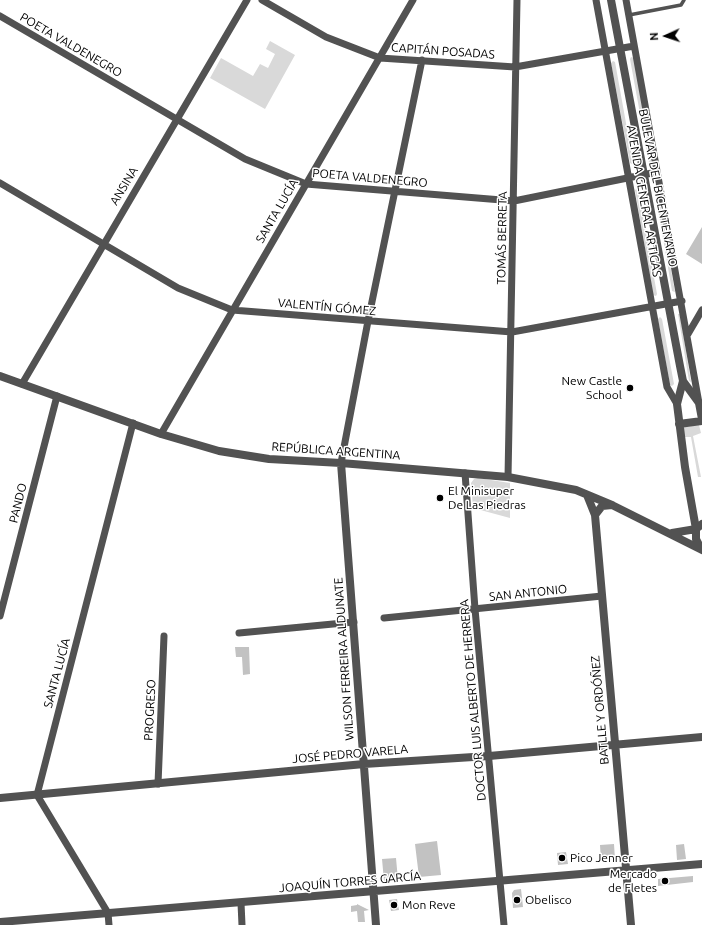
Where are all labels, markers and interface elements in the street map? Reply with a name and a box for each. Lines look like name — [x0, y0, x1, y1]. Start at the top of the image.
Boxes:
street label: POETA VALDENEGRO — [17, 10, 125, 80]
north arrow — [646, 16, 686, 56]
text: N — [648, 32, 660, 41]
street label: CAPITÁN POSADAS — [391, 40, 495, 62]
street label: BULEVAR DEL BICENTENARIO — [636, 108, 680, 268]
street label: AVENIDA GENERAL ARTIGAS — [624, 124, 664, 278]
street label: ANSINA — [107, 164, 141, 208]
street label: POETA VALDENEGRO — [312, 166, 428, 190]
street label: SANTA LUCÍA — [253, 176, 301, 246]
street label: TOMÁS BERRETA — [494, 191, 510, 285]
street label: VALENTÍN GÓMEZ — [277, 296, 377, 318]
place label: New Castle School — [562, 374, 622, 402]
marker: New Castle School — [625, 383, 635, 393]
street label: REPÚBLICA ARGENTINA — [271, 439, 401, 463]
street label: PANDO — [6, 481, 30, 525]
place label: El Minisuper De Las Piedras — [448, 484, 526, 512]
marker: El Minisuper De Las Piedras — [435, 493, 445, 503]
street label: WILSON FERREIRA ALDUNATE — [331, 577, 357, 741]
street label: SAN ANTONIO — [488, 582, 568, 604]
street label: DOCTOR LUIS ALBERTO DE HERRERA — [457, 599, 489, 801]
street label: SANTA LUCÍA — [41, 637, 73, 709]
street label: BATLLE Y ORDÓÑEZ — [588, 655, 612, 765]
street label: PROGRESO — [141, 679, 159, 741]
street label: JOSÉ PEDRO VARELA — [292, 742, 408, 766]
place label: Pico Jenner — [570, 851, 633, 865]
marker: Pico Jenner — [557, 853, 567, 863]
place label: Mercado de Fletes — [608, 867, 657, 895]
street label: JOAQUÍN TORRES GARCÍA — [278, 869, 422, 895]
marker: Mercado de Fletes — [660, 876, 670, 886]
place label: Obelisco — [525, 893, 572, 907]
marker: Obelisco — [512, 895, 522, 905]
place label: Mon Reve — [402, 898, 456, 912]
marker: Mon Reve — [389, 900, 399, 910]

